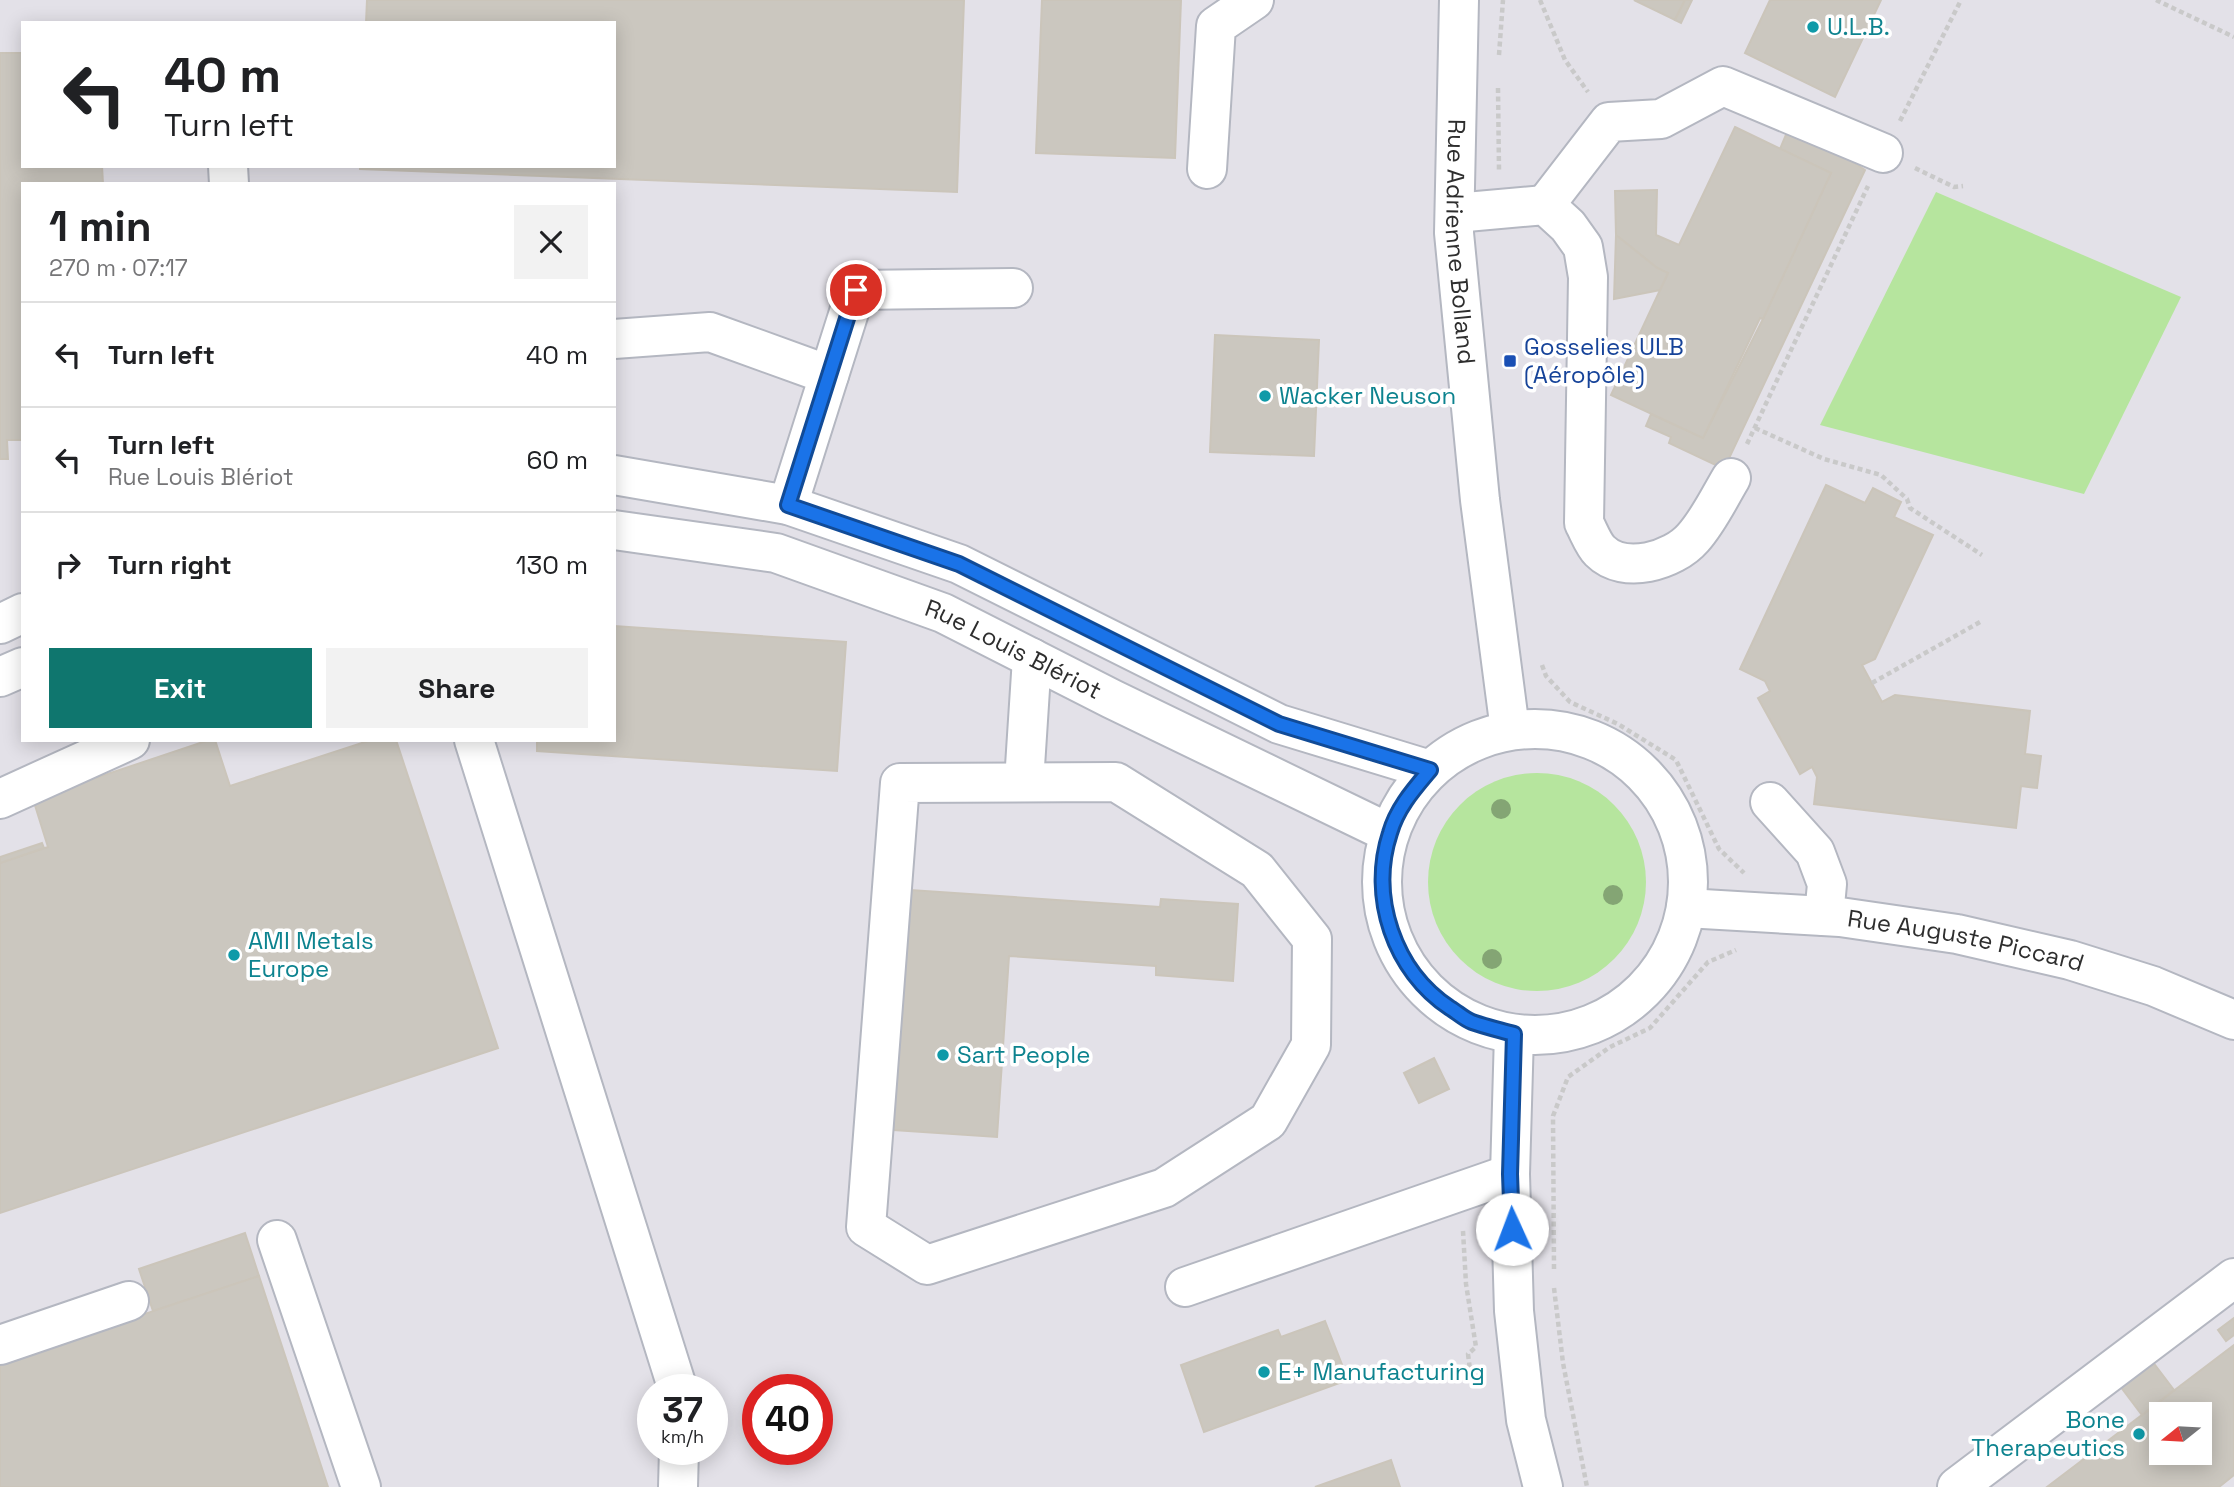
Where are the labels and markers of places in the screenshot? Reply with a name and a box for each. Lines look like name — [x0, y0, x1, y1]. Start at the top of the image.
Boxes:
place label: U.L.B. — [1827, 11, 1890, 42]
marker: U.L.B. — [1805, 19, 1821, 35]
pin — [826, 260, 886, 320]
place label: Gosselies ULB (Aéropôle) — [1524, 331, 1684, 390]
marker: Gosselies ULB (Aéropôle) — [1502, 353, 1518, 369]
place label: Wacker Neuson — [1279, 380, 1456, 411]
marker: Wacker Neuson — [1257, 388, 1273, 404]
place label: AMI Metals Europe — [248, 925, 374, 984]
marker: AMI Metals Europe — [226, 947, 242, 963]
place label: Sart People — [957, 1039, 1090, 1070]
marker: Sart People — [935, 1047, 951, 1063]
place label: E+ Manufacturing — [1278, 1356, 1485, 1387]
marker: E+ Manufacturing — [1256, 1364, 1272, 1380]
place label: Bone Therapeutics — [1971, 1404, 2125, 1463]
marker: Bone Therapeutics — [2131, 1426, 2147, 1442]

